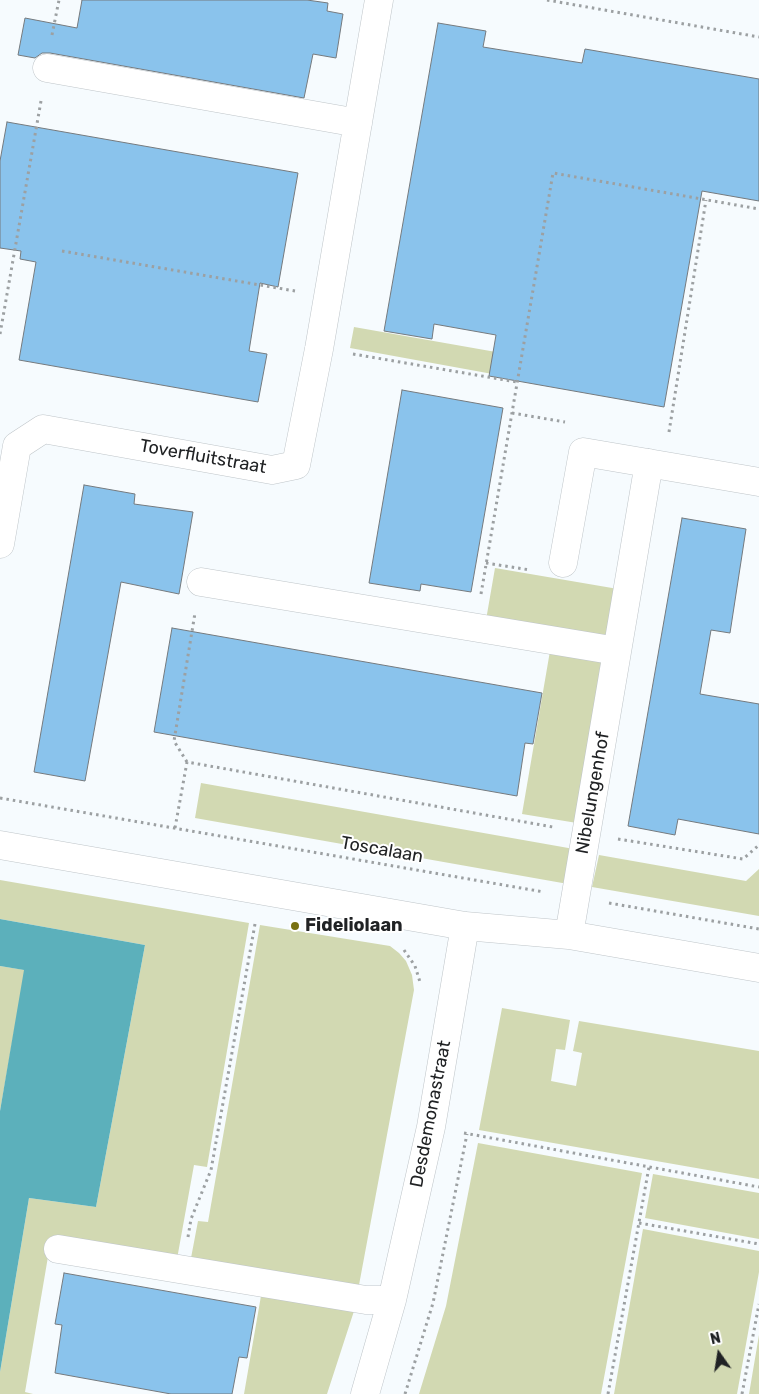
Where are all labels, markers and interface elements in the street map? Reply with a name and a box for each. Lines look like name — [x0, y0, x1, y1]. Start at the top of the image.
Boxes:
street label: Toverfluitstraat — [138, 435, 268, 479]
street label: Nibelungenhof — [572, 730, 614, 856]
street label: Toscalaan — [339, 832, 425, 868]
place label: Fideliolaan — [305, 915, 403, 937]
marker: Fideliolaan — [289, 920, 301, 932]
street label: Desdemonastraat — [406, 1039, 456, 1189]
north arrow — [694, 1329, 744, 1379]
text: N — [709, 1329, 722, 1348]

